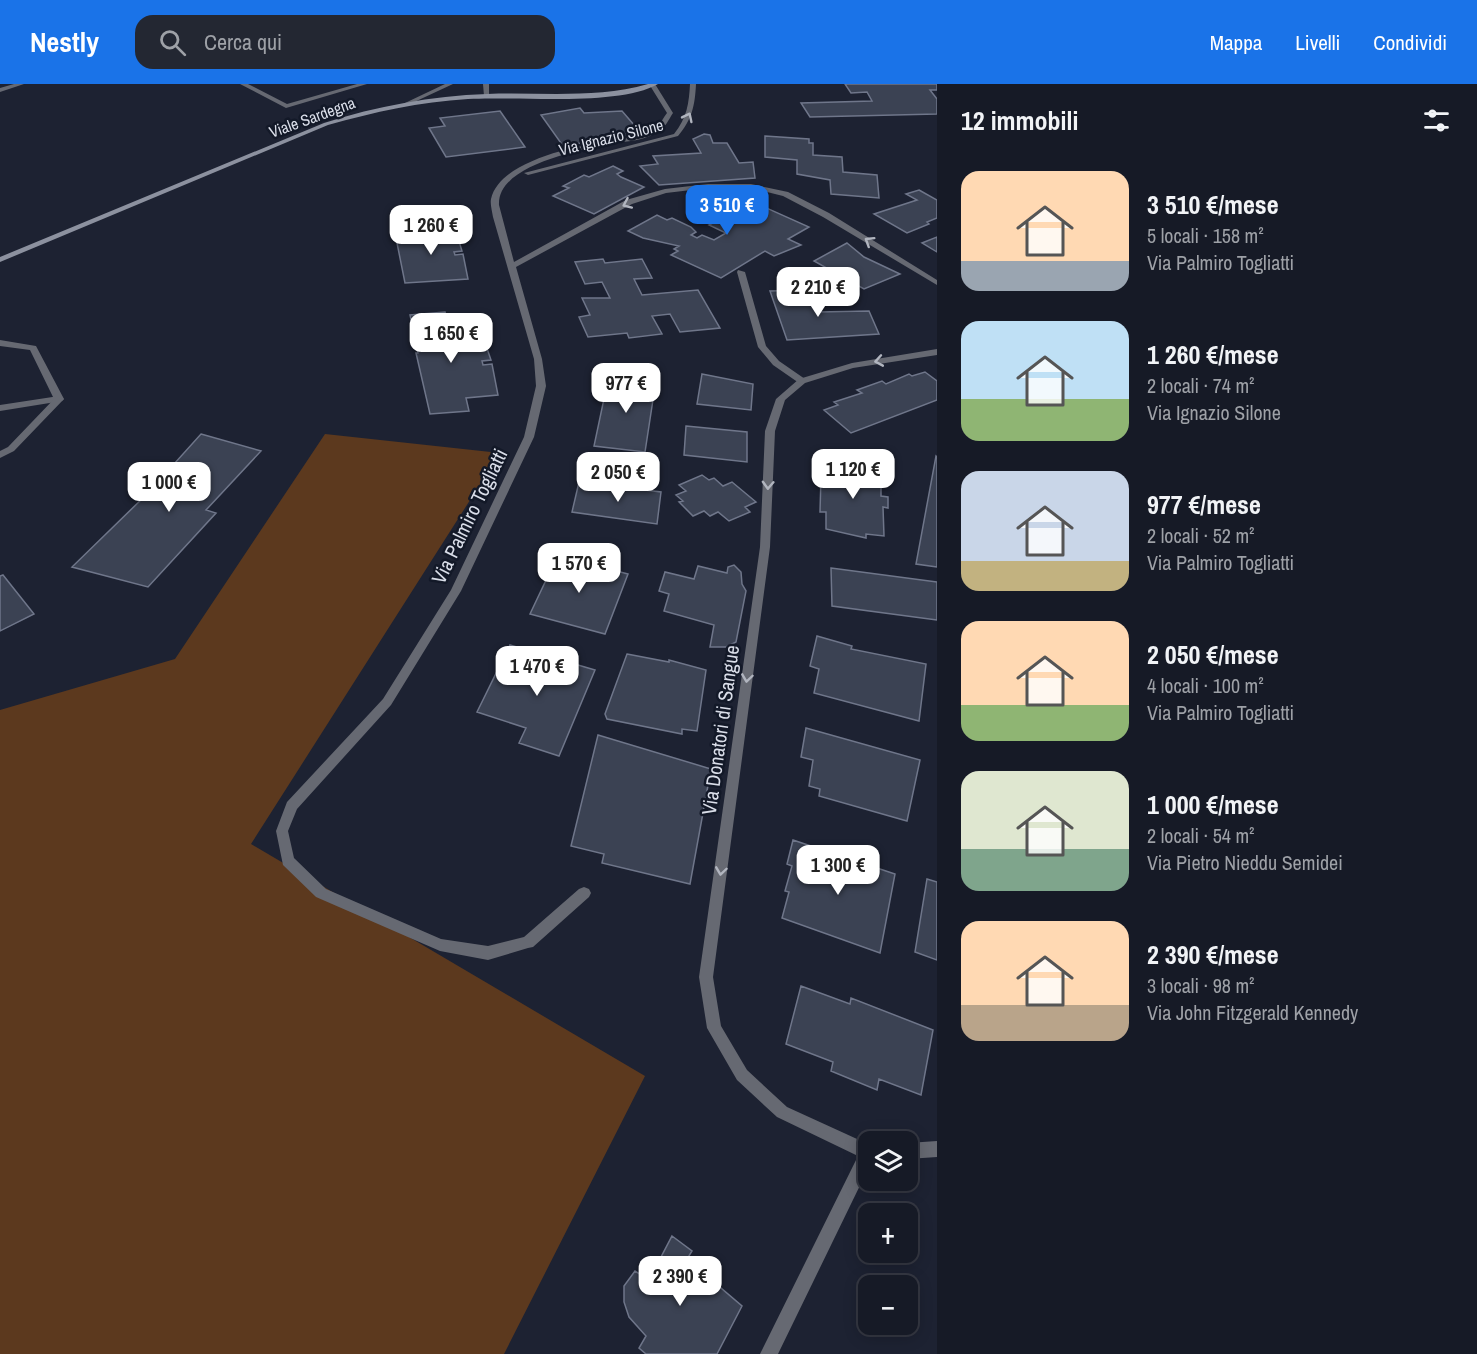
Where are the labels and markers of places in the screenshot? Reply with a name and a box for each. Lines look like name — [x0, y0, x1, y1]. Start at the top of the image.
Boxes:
pin: 3 510 € — [672, 185, 782, 236]
pin: 1 260 € — [376, 205, 486, 256]
pin: 2 210 € — [763, 267, 873, 318]
pin: 1 650 € — [396, 313, 506, 364]
pin: 977 € — [584, 363, 668, 414]
pin: 1 120 € — [798, 449, 908, 500]
pin: 2 050 € — [563, 452, 673, 503]
pin: 1 000 € — [114, 462, 224, 513]
pin: 1 570 € — [524, 543, 634, 594]
pin: 1 470 € — [482, 646, 592, 697]
pin: 1 300 € — [783, 845, 893, 896]
pin: 2 390 € — [625, 1256, 735, 1307]

